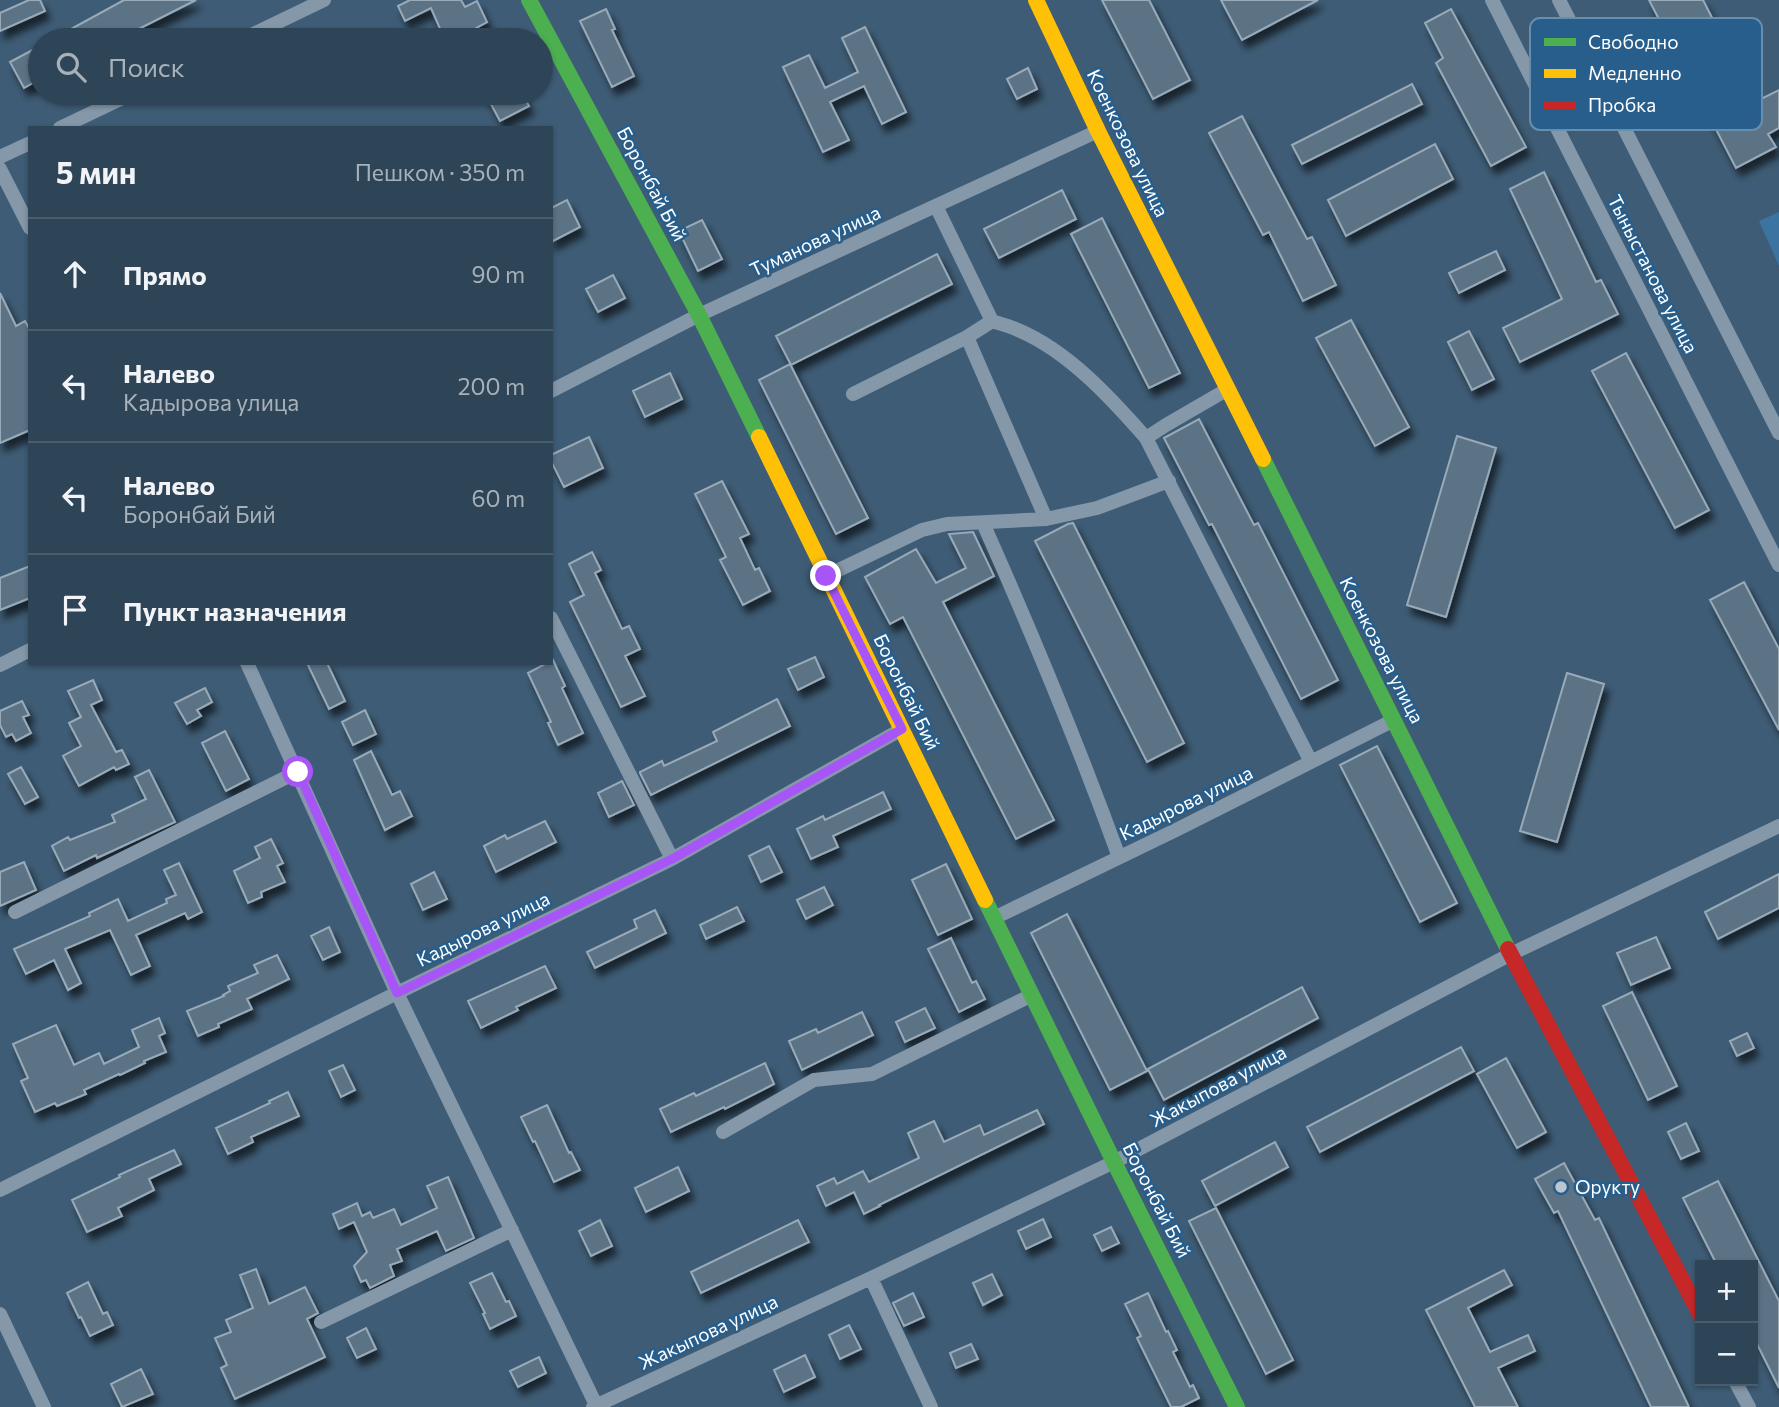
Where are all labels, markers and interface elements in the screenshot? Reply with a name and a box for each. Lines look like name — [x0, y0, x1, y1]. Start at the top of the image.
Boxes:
legend — [1530, 18, 1762, 130]
search box — [28, 28, 553, 105]
text: Свободно — [1588, 30, 1678, 53]
icon: search — [52, 48, 90, 86]
text: Поиск — [108, 51, 185, 82]
text: Медленно — [1588, 61, 1682, 84]
street label: Коенкозова улица — [1083, 65, 1174, 220]
text: Пробка — [1588, 93, 1656, 116]
street label: Боронбай Бий — [613, 123, 692, 245]
text: 5 мин — [56, 153, 136, 190]
text: Пешком · 350 m — [355, 158, 525, 186]
street label: Тыныстанова улица — [1604, 191, 1703, 357]
street label: Туманова улица — [746, 200, 884, 281]
icon: ahead — [56, 255, 94, 293]
text: Прямо — [123, 259, 207, 290]
text: 90 m — [472, 260, 525, 288]
text: Налево — [123, 357, 215, 388]
icon: left — [56, 367, 94, 405]
text: 200 m — [458, 372, 525, 400]
text: Кадырова улица — [123, 388, 299, 416]
text: Налево — [123, 469, 215, 500]
icon: left — [56, 479, 94, 517]
text: 60 m — [472, 484, 525, 512]
text: Боронбай Бий — [123, 500, 276, 528]
route end — [810, 560, 841, 591]
street label: Коенкозова улица — [1336, 573, 1429, 727]
icon: arrive — [56, 591, 94, 629]
text: Пункт назначения — [123, 595, 347, 626]
street label: Боронбай Бий — [869, 630, 945, 754]
route start — [282, 756, 313, 787]
street label: Кадырова улица — [1115, 760, 1256, 845]
street label: Кадырова улица — [412, 886, 553, 971]
street label: Жакыпова улица — [1146, 1040, 1290, 1131]
street label: Боронбай Бий — [1119, 1138, 1196, 1261]
place label: Орукту — [1575, 1175, 1640, 1198]
marker: Орукту — [1553, 1179, 1569, 1195]
map controls — [1695, 1260, 1758, 1386]
button: + — [1695, 1260, 1758, 1323]
street label: Жакыпова улица — [634, 1289, 781, 1374]
button: − — [1695, 1323, 1758, 1386]

